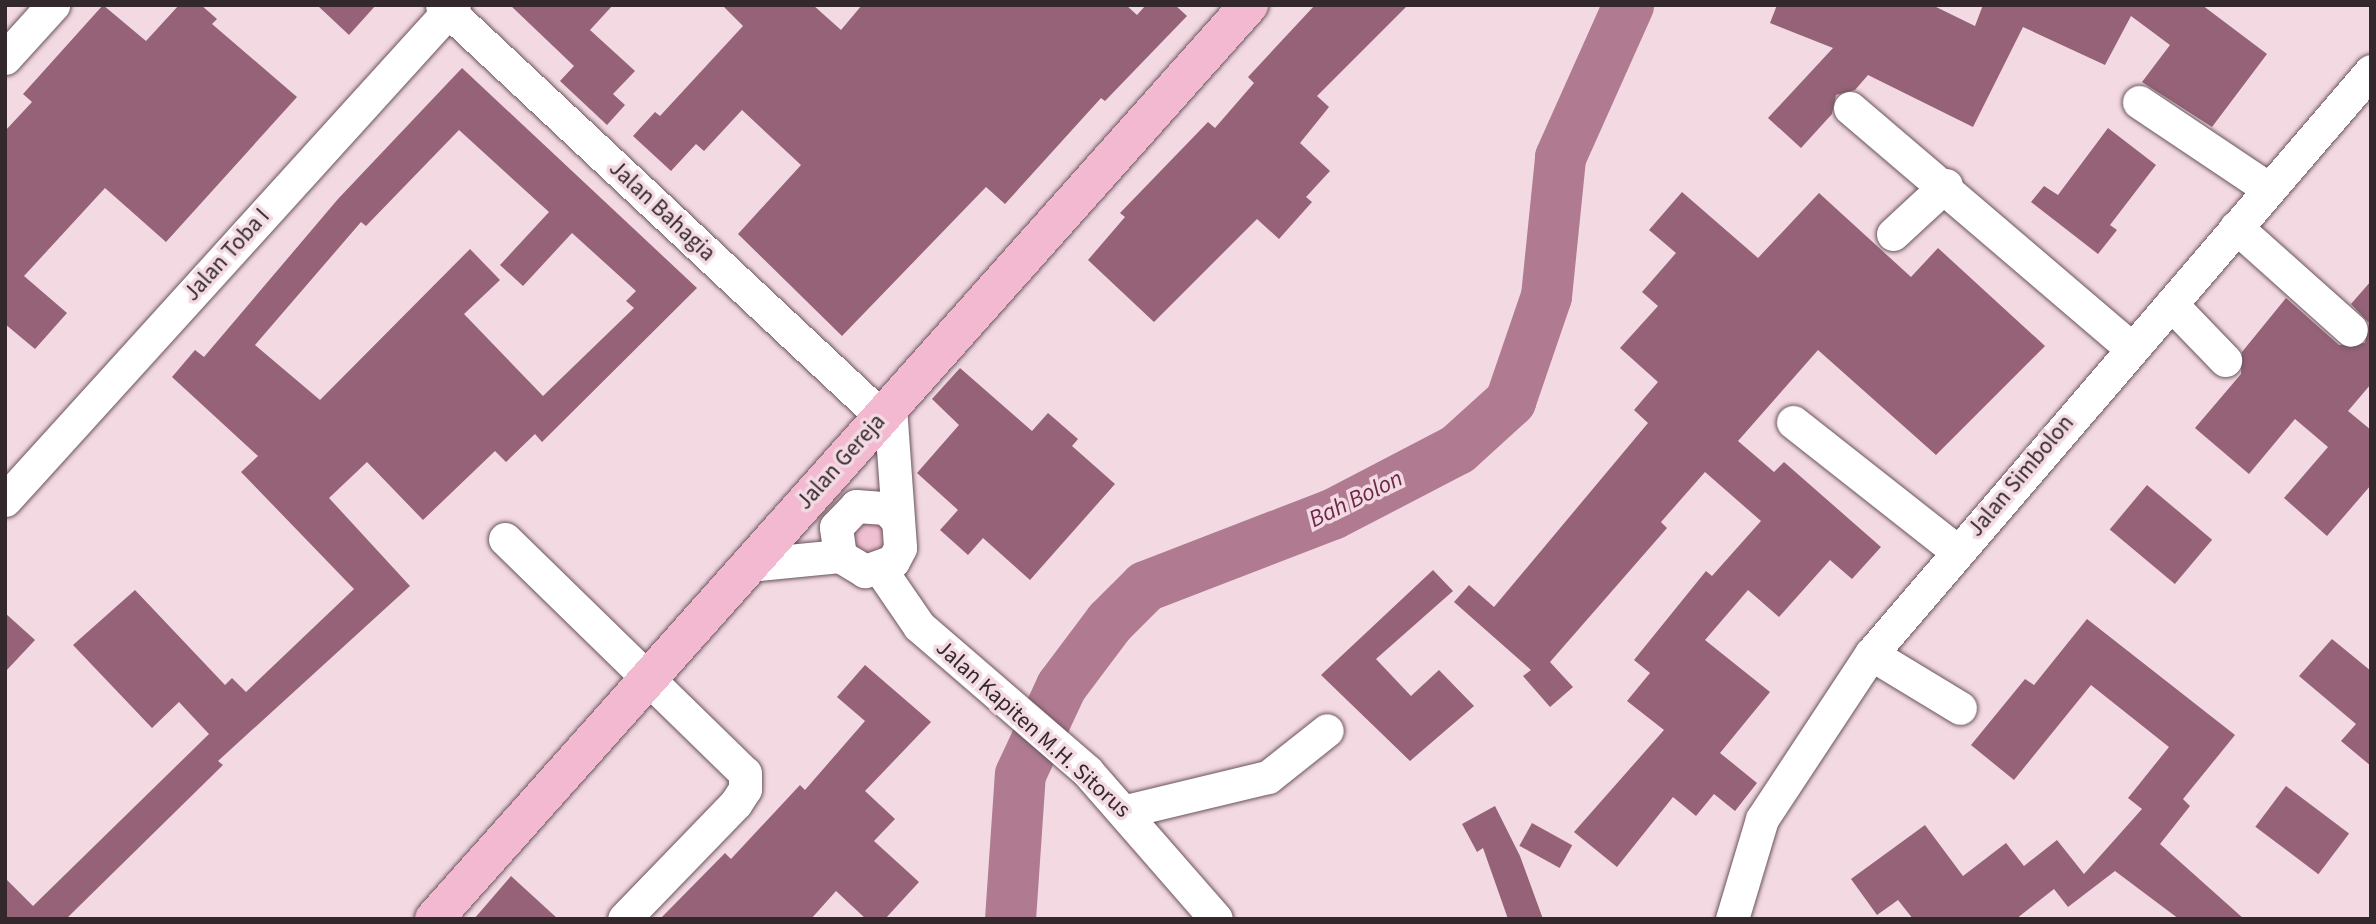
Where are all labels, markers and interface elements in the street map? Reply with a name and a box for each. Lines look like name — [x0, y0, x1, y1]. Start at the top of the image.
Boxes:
street label: Jalan Bahagia — [603, 155, 721, 267]
street label: Jalan Toba I — [178, 203, 276, 307]
street label: Jalan Gereja — [791, 408, 891, 516]
street label: Jalan Simbolon — [1962, 410, 2080, 542]
water label: Bah Bolon — [1304, 464, 1408, 534]
street label: Jalan Kapiten M.H. Sitorus — [930, 634, 1136, 824]

